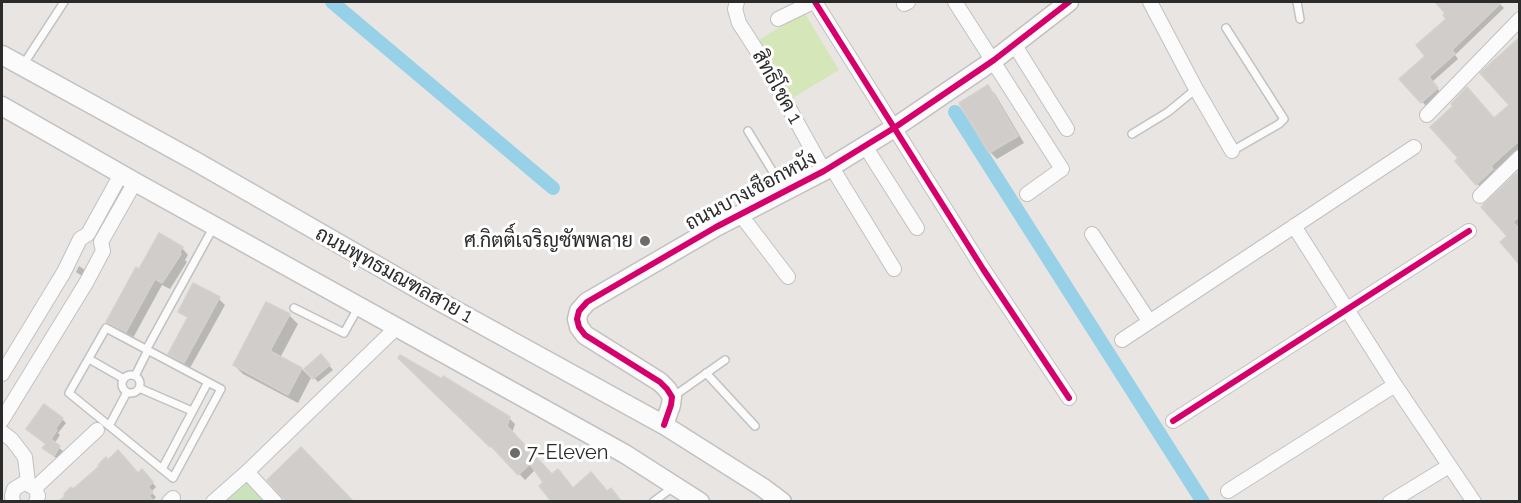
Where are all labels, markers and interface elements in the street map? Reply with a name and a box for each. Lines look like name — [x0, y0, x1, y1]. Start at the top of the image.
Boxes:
street label: สิทธิโชค 1 — [747, 46, 807, 128]
street label: ถนนบางเชือกหนัง — [681, 146, 821, 236]
street label: ถนนพุทธมณฑลสาย 1 — [311, 222, 477, 328]
place label: ศ.กิตติ์เจริญซัพพลาย — [464, 229, 633, 253]
marker: ศ.กิตติ์เจริญซัพพลาย — [638, 234, 652, 248]
place label: 7-Eleven — [527, 441, 608, 465]
marker: 7-Eleven — [508, 446, 522, 460]

